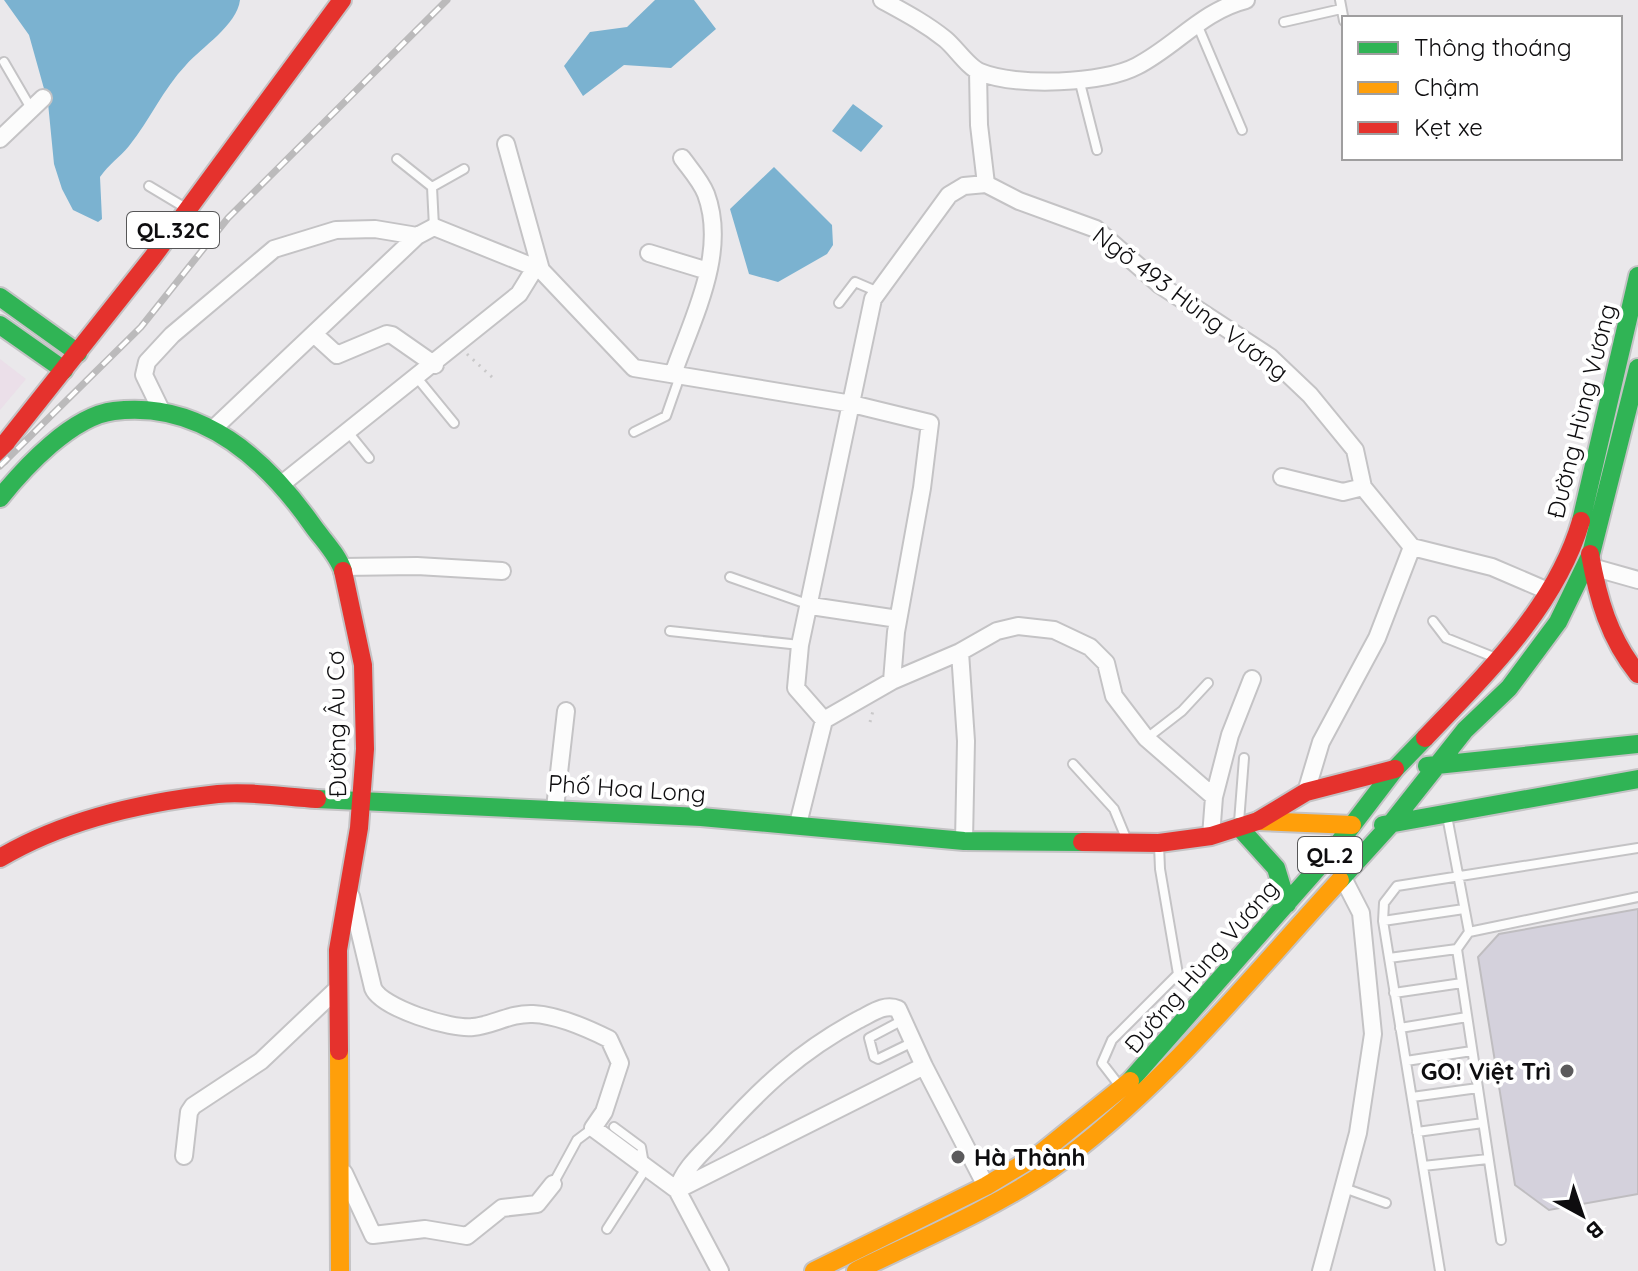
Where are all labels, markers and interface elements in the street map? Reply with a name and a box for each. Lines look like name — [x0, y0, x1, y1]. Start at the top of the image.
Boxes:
legend — [1342, 16, 1622, 160]
text: Thông thoáng — [1414, 32, 1572, 62]
text: Chậm — [1414, 72, 1480, 102]
text: Kẹt xe — [1414, 112, 1483, 142]
road number: QL.32C — [127, 212, 219, 248]
street label: Ngõ 493 Hùng Vương — [1087, 220, 1295, 386]
street label: Đường Hùng Vương — [1540, 301, 1622, 521]
street label: Đường Âu Cơ — [320, 650, 352, 798]
street label: Phố Hoa Long — [547, 768, 707, 808]
road number: QL.2 — [1298, 837, 1362, 873]
street label: Đường Hùng Vương — [1118, 873, 1284, 1059]
place label: GO! Việt Trì — [1421, 1056, 1551, 1086]
marker: GO! Việt Trì — [1558, 1062, 1576, 1080]
place label: Hà Thành — [974, 1142, 1086, 1172]
marker: Hà Thành — [949, 1148, 967, 1166]
north arrow — [1542, 1175, 1622, 1255]
text: B — [1580, 1215, 1609, 1246]

